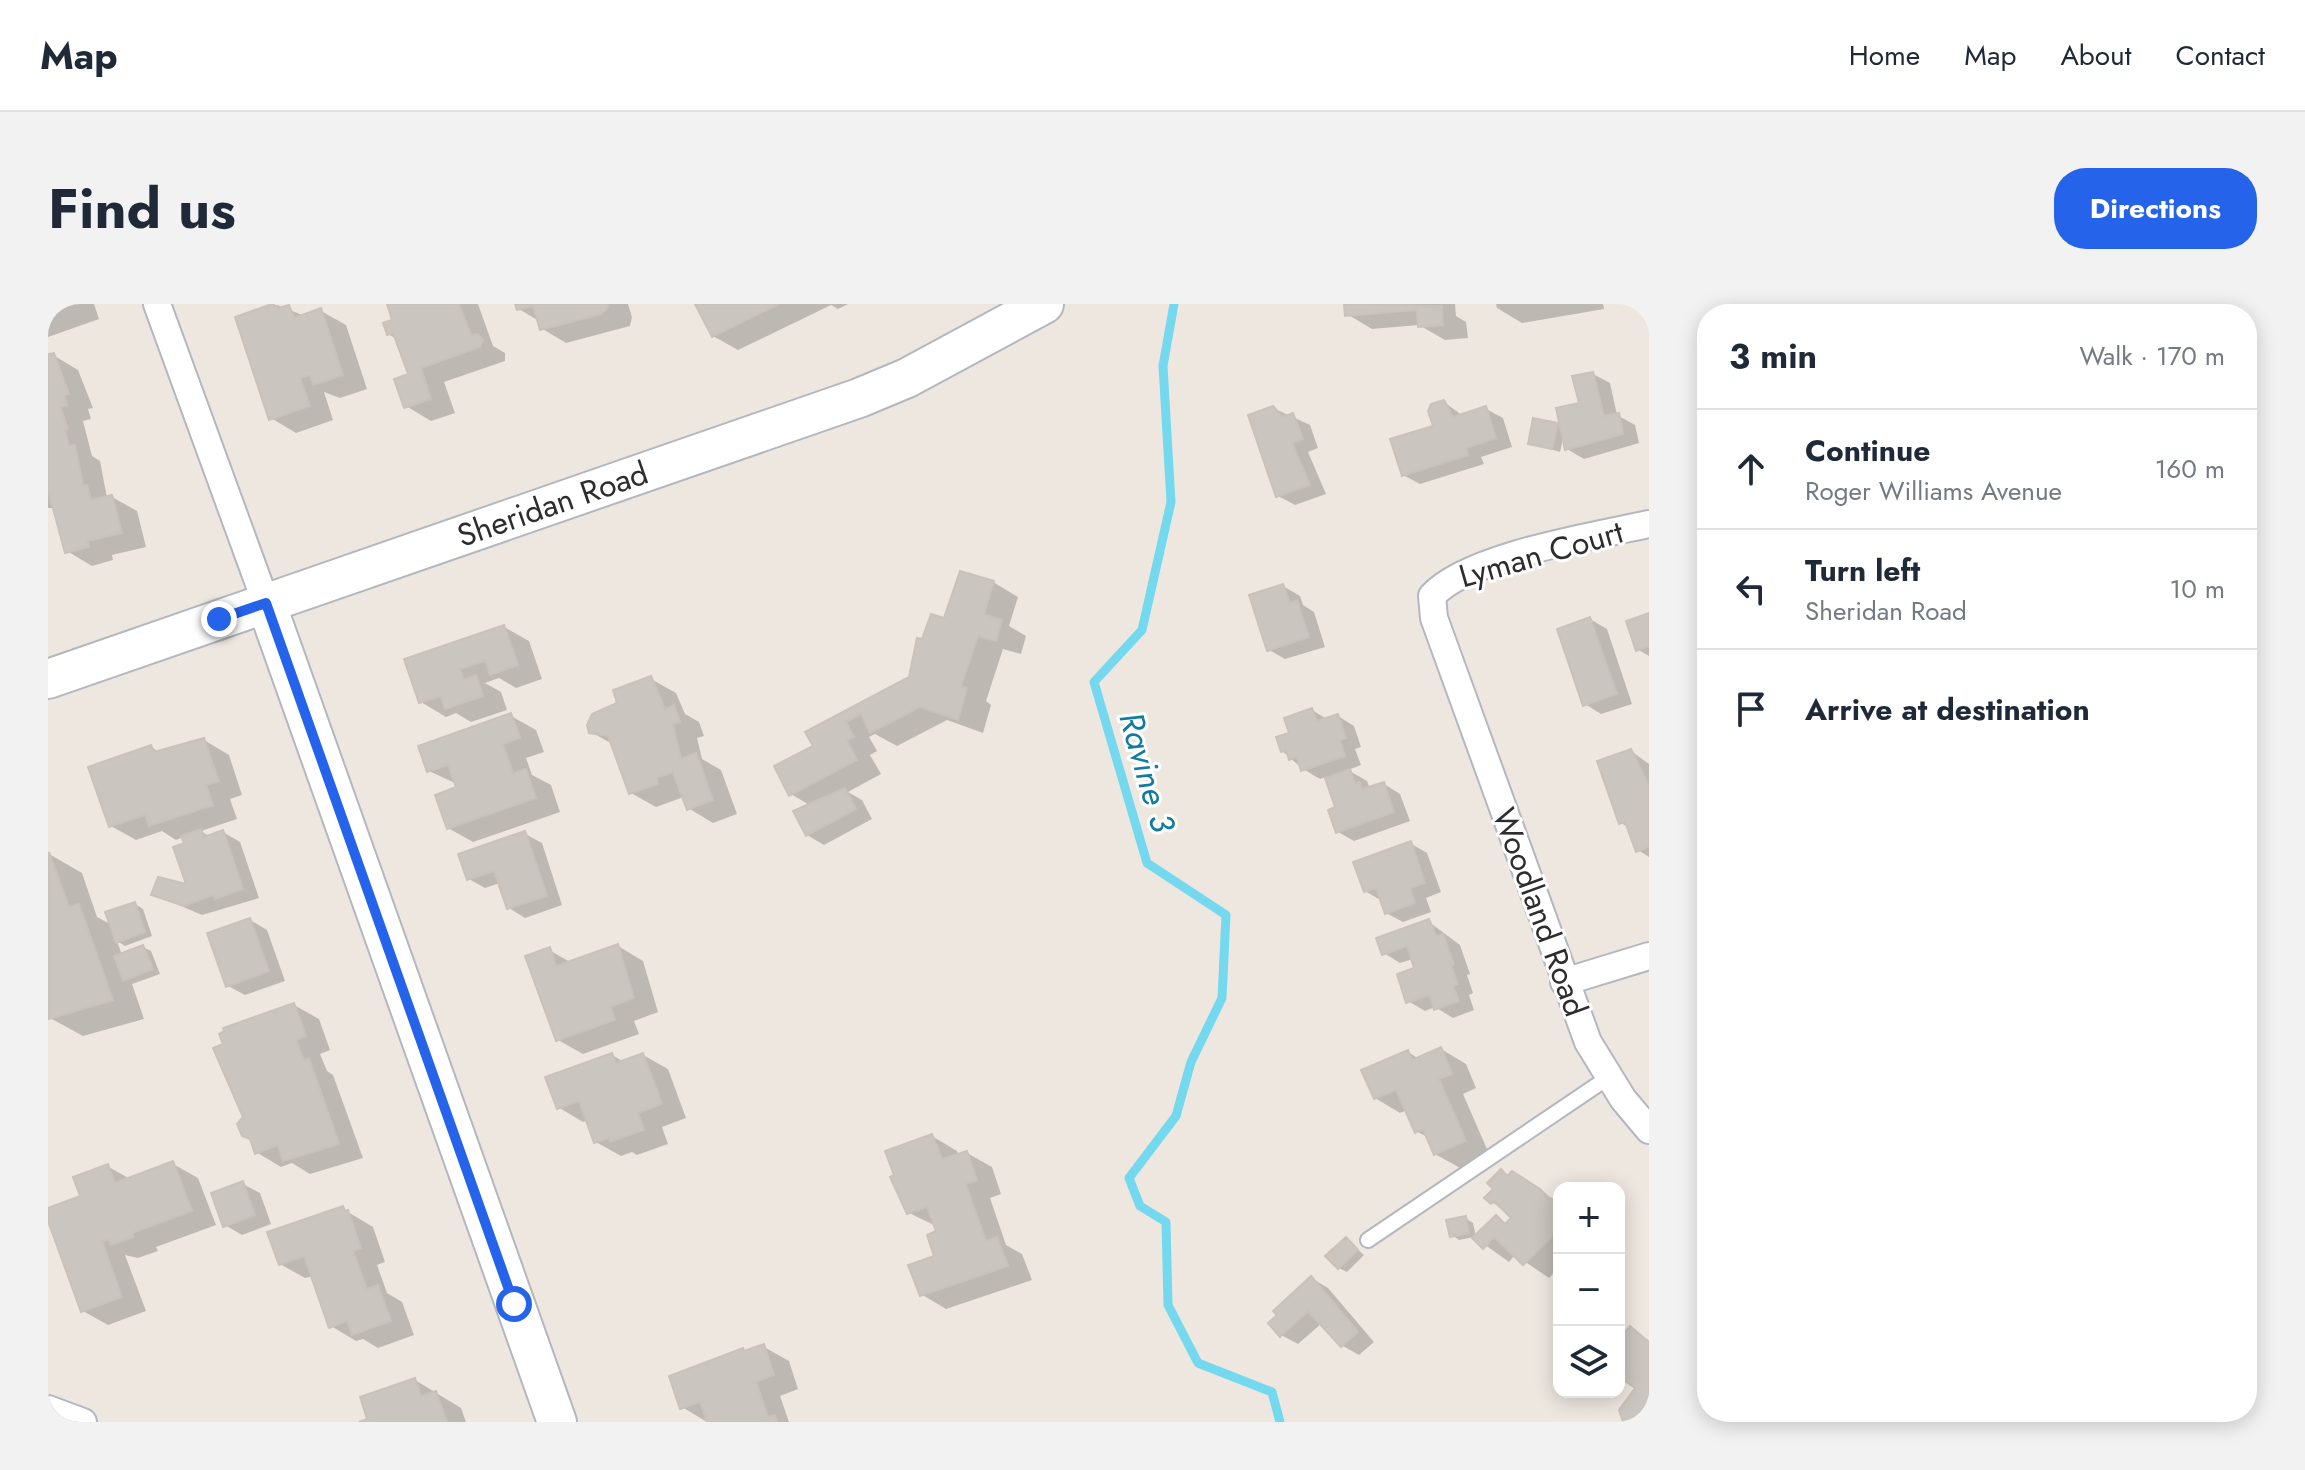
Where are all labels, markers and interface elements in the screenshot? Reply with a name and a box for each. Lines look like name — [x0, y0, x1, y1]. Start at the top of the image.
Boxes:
text: Map — [40, 28, 118, 83]
text: Home — [1849, 35, 1920, 76]
text: Map — [1964, 35, 2016, 76]
text: About — [2060, 35, 2132, 76]
text: Contact — [2176, 35, 2265, 76]
text: Find us — [48, 168, 236, 249]
button: Directions — [2054, 168, 2257, 249]
text: 3 min — [1729, 332, 1817, 381]
text: Walk · 170 m — [2080, 337, 2225, 375]
text: Continue — [1805, 429, 1931, 472]
icon: ahead — [1729, 447, 1773, 491]
street label: Sheridan Road — [451, 450, 654, 559]
text: 160 m — [2155, 450, 2225, 488]
text: Roger Williams Avenue — [1805, 472, 2062, 510]
street label: Lyman Court — [1454, 509, 1629, 599]
text: Turn left — [1805, 549, 1920, 592]
icon: left — [1729, 567, 1773, 611]
text: 10 m — [2170, 570, 2225, 608]
text: Sheridan Road — [1805, 592, 1967, 630]
route end — [201, 601, 237, 637]
icon: arrive — [1729, 687, 1773, 731]
text: Arrive at destination — [1805, 688, 2090, 731]
water label: Ravine 3 — [1107, 706, 1188, 839]
street label: Woodland Road — [1481, 801, 1599, 1023]
map controls — [1553, 1182, 1625, 1398]
button: + — [1553, 1182, 1625, 1254]
button: − — [1553, 1254, 1625, 1326]
route start — [496, 1286, 532, 1322]
button: layers — [1553, 1326, 1625, 1398]

